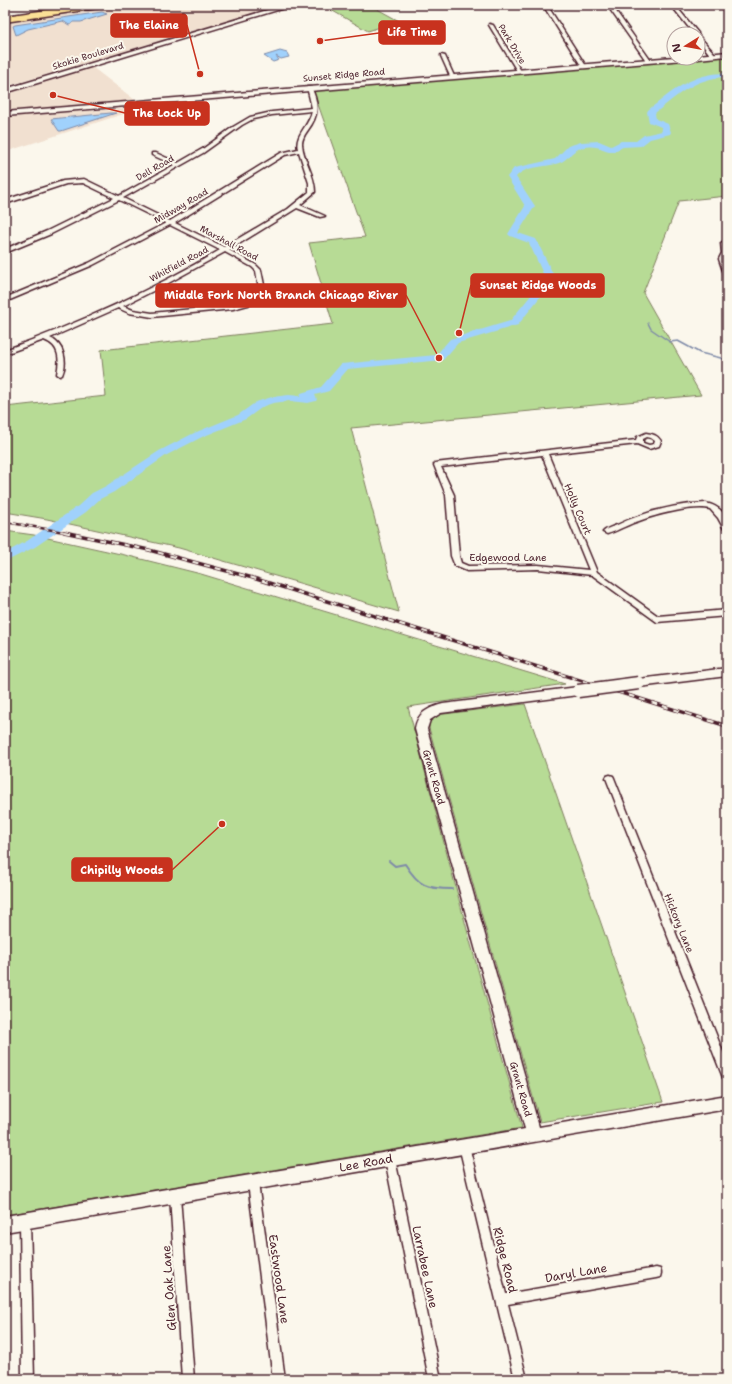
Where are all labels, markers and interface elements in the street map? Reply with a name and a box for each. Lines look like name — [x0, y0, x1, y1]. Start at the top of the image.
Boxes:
callout: The Elaine — [111, 14, 187, 37]
text: The Elaine — [119, 18, 179, 33]
callout: Life Time — [379, 21, 445, 44]
street label: Park Drive — [495, 22, 529, 66]
text: Life Time — [387, 25, 437, 40]
north arrow — [666, 26, 706, 66]
street label: Skokie Boulevard — [51, 39, 125, 73]
text: N — [668, 42, 685, 54]
street label: Sunset Ridge Road — [303, 65, 386, 85]
callout: The Lock Up — [125, 102, 209, 125]
text: The Lock Up — [133, 106, 202, 121]
street label: Dell Road — [134, 152, 176, 184]
street label: Midway Road — [152, 185, 211, 226]
street label: Marshall Road — [198, 223, 261, 264]
street label: Whitfield Road — [147, 243, 211, 285]
callout: Sunset Ridge Woods — [471, 274, 604, 297]
text: Sunset Ridge Woods — [480, 278, 596, 293]
callout: Middle Fork North Branch Chicago River — [156, 284, 406, 307]
text: Middle Fork North Branch Chicago River — [164, 288, 398, 303]
street label: Holly Court — [561, 481, 595, 537]
street label: Edgewood Lane — [469, 551, 547, 564]
street label: Grant Road — [420, 748, 448, 807]
callout: Chipilly Woods — [72, 858, 172, 881]
text: Chipilly Woods — [80, 863, 164, 878]
street label: Hickory Lane — [661, 891, 697, 955]
street label: Grant Road — [507, 1060, 535, 1119]
street label: Lee Road — [338, 1150, 394, 1176]
street label: Larrabee Lane — [408, 1224, 442, 1310]
street label: Ridge Road — [489, 1225, 521, 1295]
street label: Eastwood Lane — [265, 1233, 293, 1325]
street label: Glen Oak Lane — [158, 1244, 180, 1331]
street label: Daryl Lane — [544, 1260, 609, 1286]

